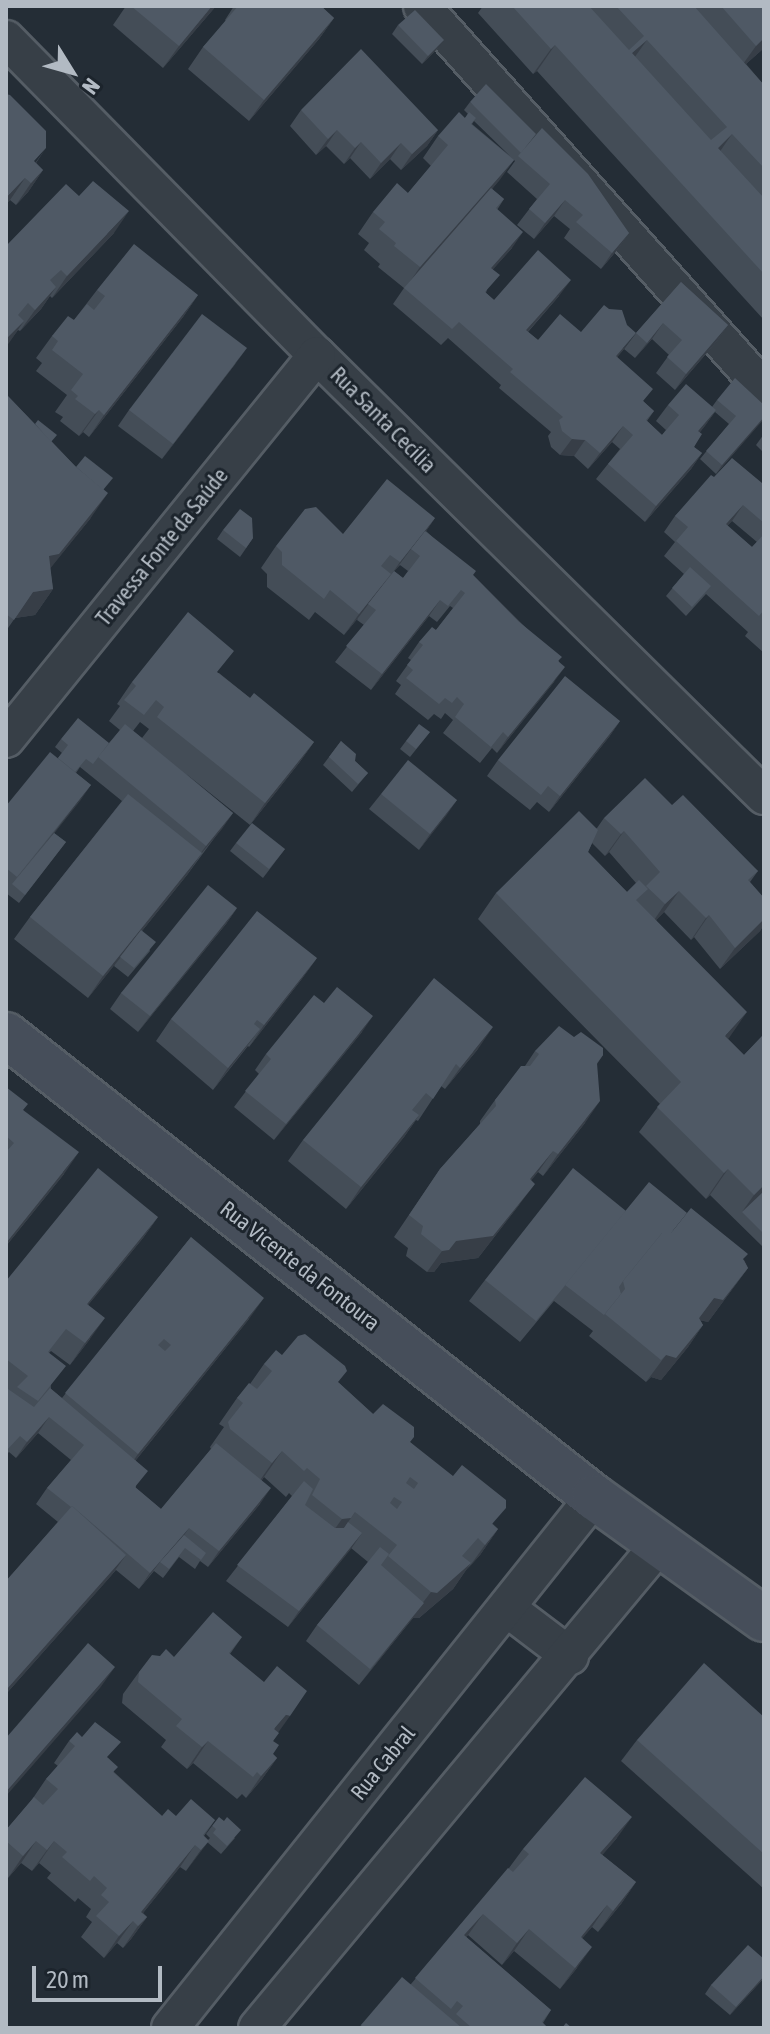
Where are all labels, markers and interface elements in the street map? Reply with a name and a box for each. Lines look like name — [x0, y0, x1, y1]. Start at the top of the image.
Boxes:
north arrow — [32, 32, 112, 112]
text: N — [77, 73, 105, 99]
street label: Rua Santa Cecília — [325, 362, 441, 478]
street label: Travessa Fonte da Saúde — [90, 463, 234, 631]
street label: Rua Vicente da Fontoura — [215, 1196, 385, 1336]
street label: Rua Cabral — [345, 1721, 421, 1805]
scale bar — [36, 1950, 166, 2000]
text: 20 m — [46, 1966, 89, 1993]

